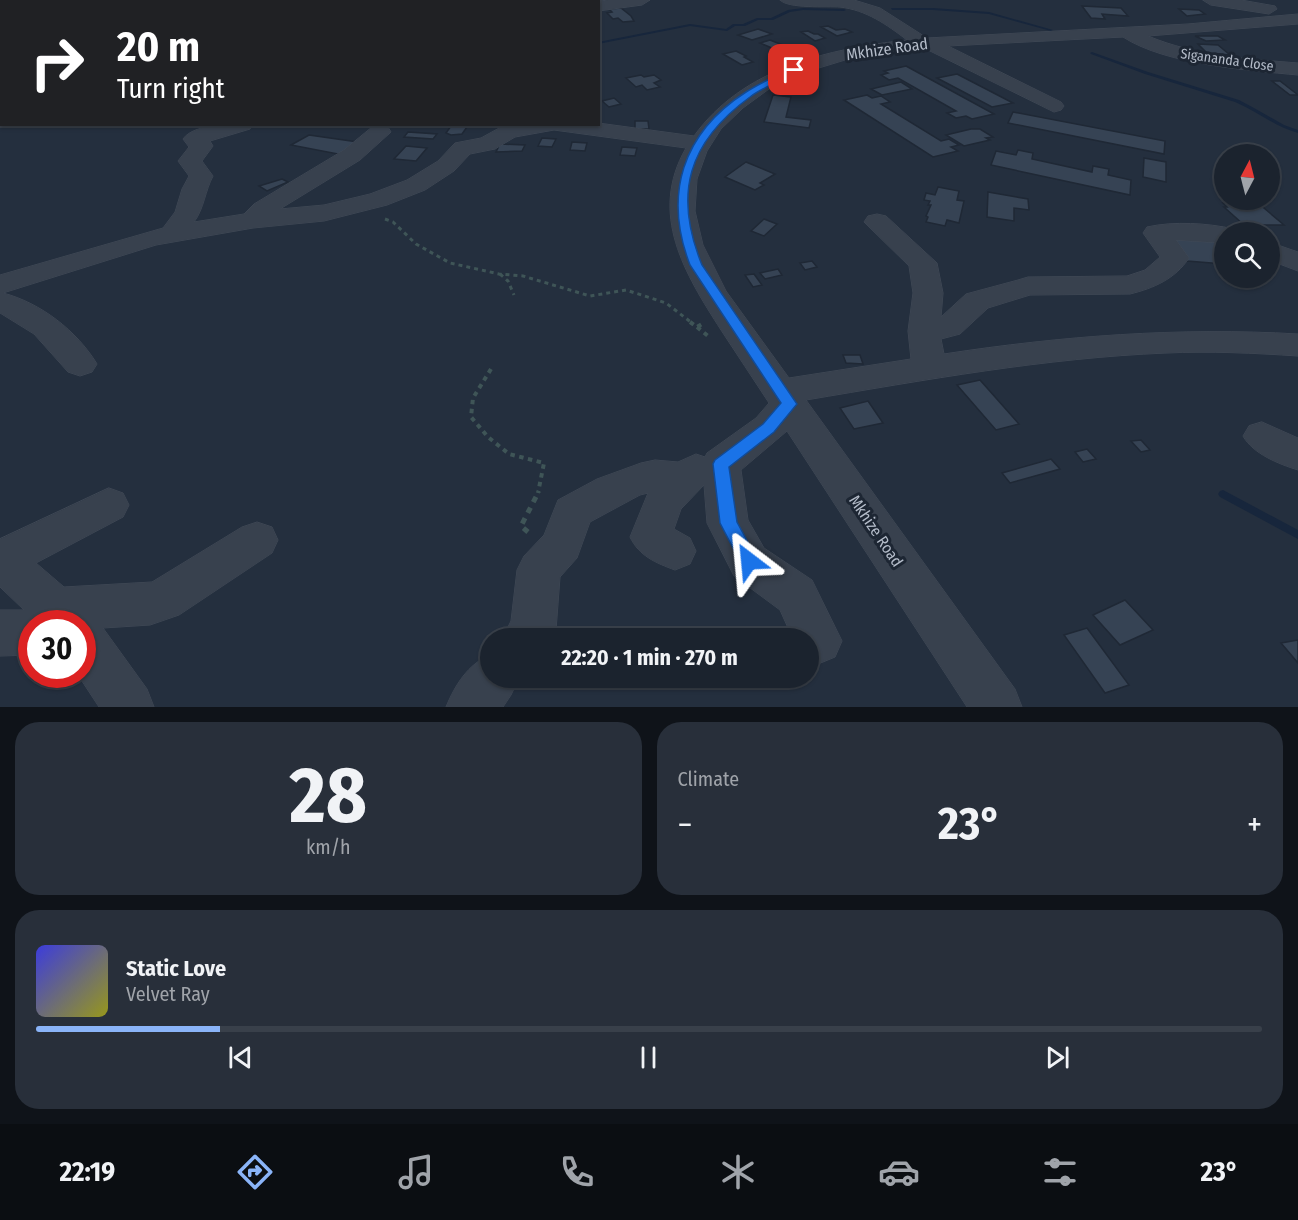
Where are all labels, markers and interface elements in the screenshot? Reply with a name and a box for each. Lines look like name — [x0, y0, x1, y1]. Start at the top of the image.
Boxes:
text: 20 m — [117, 22, 200, 72]
icon: right — [18, 24, 96, 102]
street label: Mkhize Road — [845, 34, 929, 64]
pin — [768, 44, 819, 95]
street label: Sigananda Close — [1179, 45, 1275, 75]
icon: arrive — [777, 53, 810, 86]
text: Turn right — [117, 73, 225, 105]
north arrow — [1214, 144, 1280, 210]
map controls — [1214, 144, 1280, 288]
button: search — [1214, 222, 1280, 288]
street label: Mkhize Road — [845, 492, 907, 570]
position arrow — [717, 529, 781, 593]
speed limit sign: 30 — [18, 610, 96, 688]
text: 22:20 · 1 min · 270 m — [561, 644, 738, 671]
text: 28 — [290, 749, 367, 843]
text: Climate — [678, 767, 739, 791]
text: 23° — [938, 797, 1001, 851]
text: − — [678, 805, 692, 845]
text: + — [1247, 805, 1262, 845]
text: km/h — [306, 835, 351, 859]
text: Static Love — [126, 955, 226, 982]
text: Velvet Ray — [126, 982, 210, 1006]
icon: previous — [224, 1041, 257, 1074]
icon: pause — [632, 1041, 665, 1074]
icon: next — [1041, 1041, 1074, 1074]
icon: directions — [234, 1151, 276, 1193]
icon: music — [395, 1151, 437, 1193]
icon: phone — [556, 1151, 598, 1193]
icon: climate — [717, 1151, 759, 1193]
icon: car — [878, 1151, 920, 1193]
icon: filters — [1039, 1151, 1081, 1193]
text: 22:19 — [60, 1156, 115, 1188]
text: 23° — [1201, 1156, 1238, 1188]

